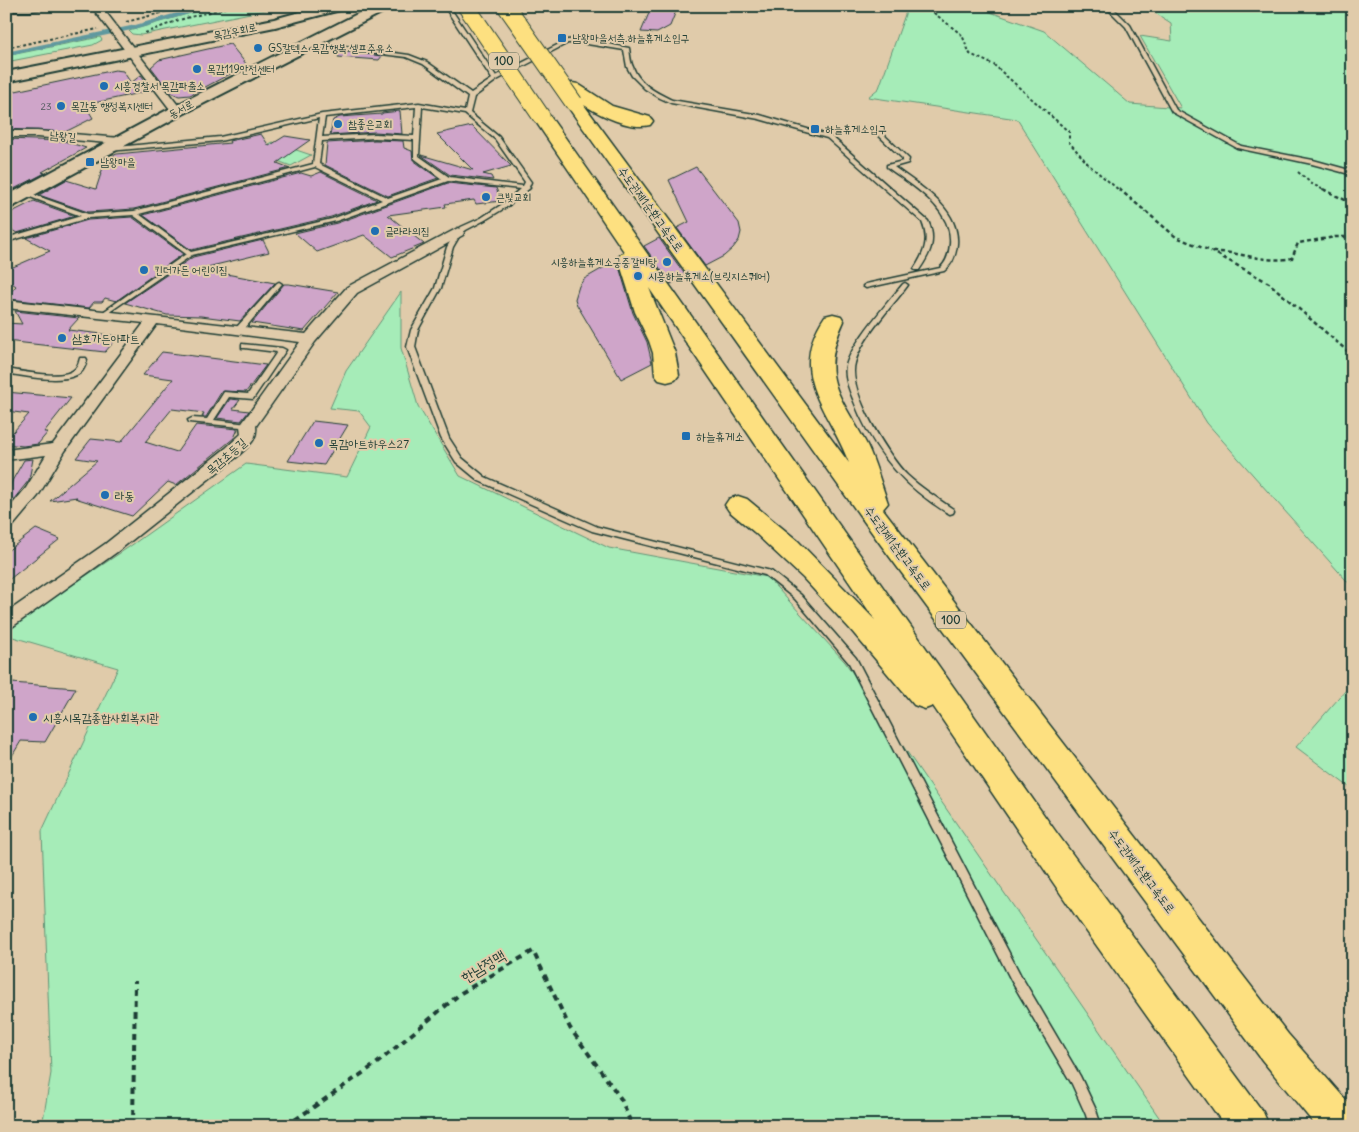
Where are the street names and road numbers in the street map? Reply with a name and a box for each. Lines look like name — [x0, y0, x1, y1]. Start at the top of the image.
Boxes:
street label: 목감우회로 — [212, 20, 258, 42]
road number: 100 — [489, 52, 519, 70]
street label: 동서로 — [166, 97, 196, 121]
street label: 남왕길 — [49, 128, 77, 144]
street label: 수도권제1순환고속도로 — [615, 164, 687, 254]
street label: 목감초등길 — [203, 434, 249, 477]
street label: 수도권제1순환고속도로 — [862, 503, 934, 593]
road number: 100 — [936, 612, 966, 628]
street label: 수도권제1순환고속도로 — [1106, 826, 1178, 916]
street label: 한남정맥 — [457, 945, 509, 987]

